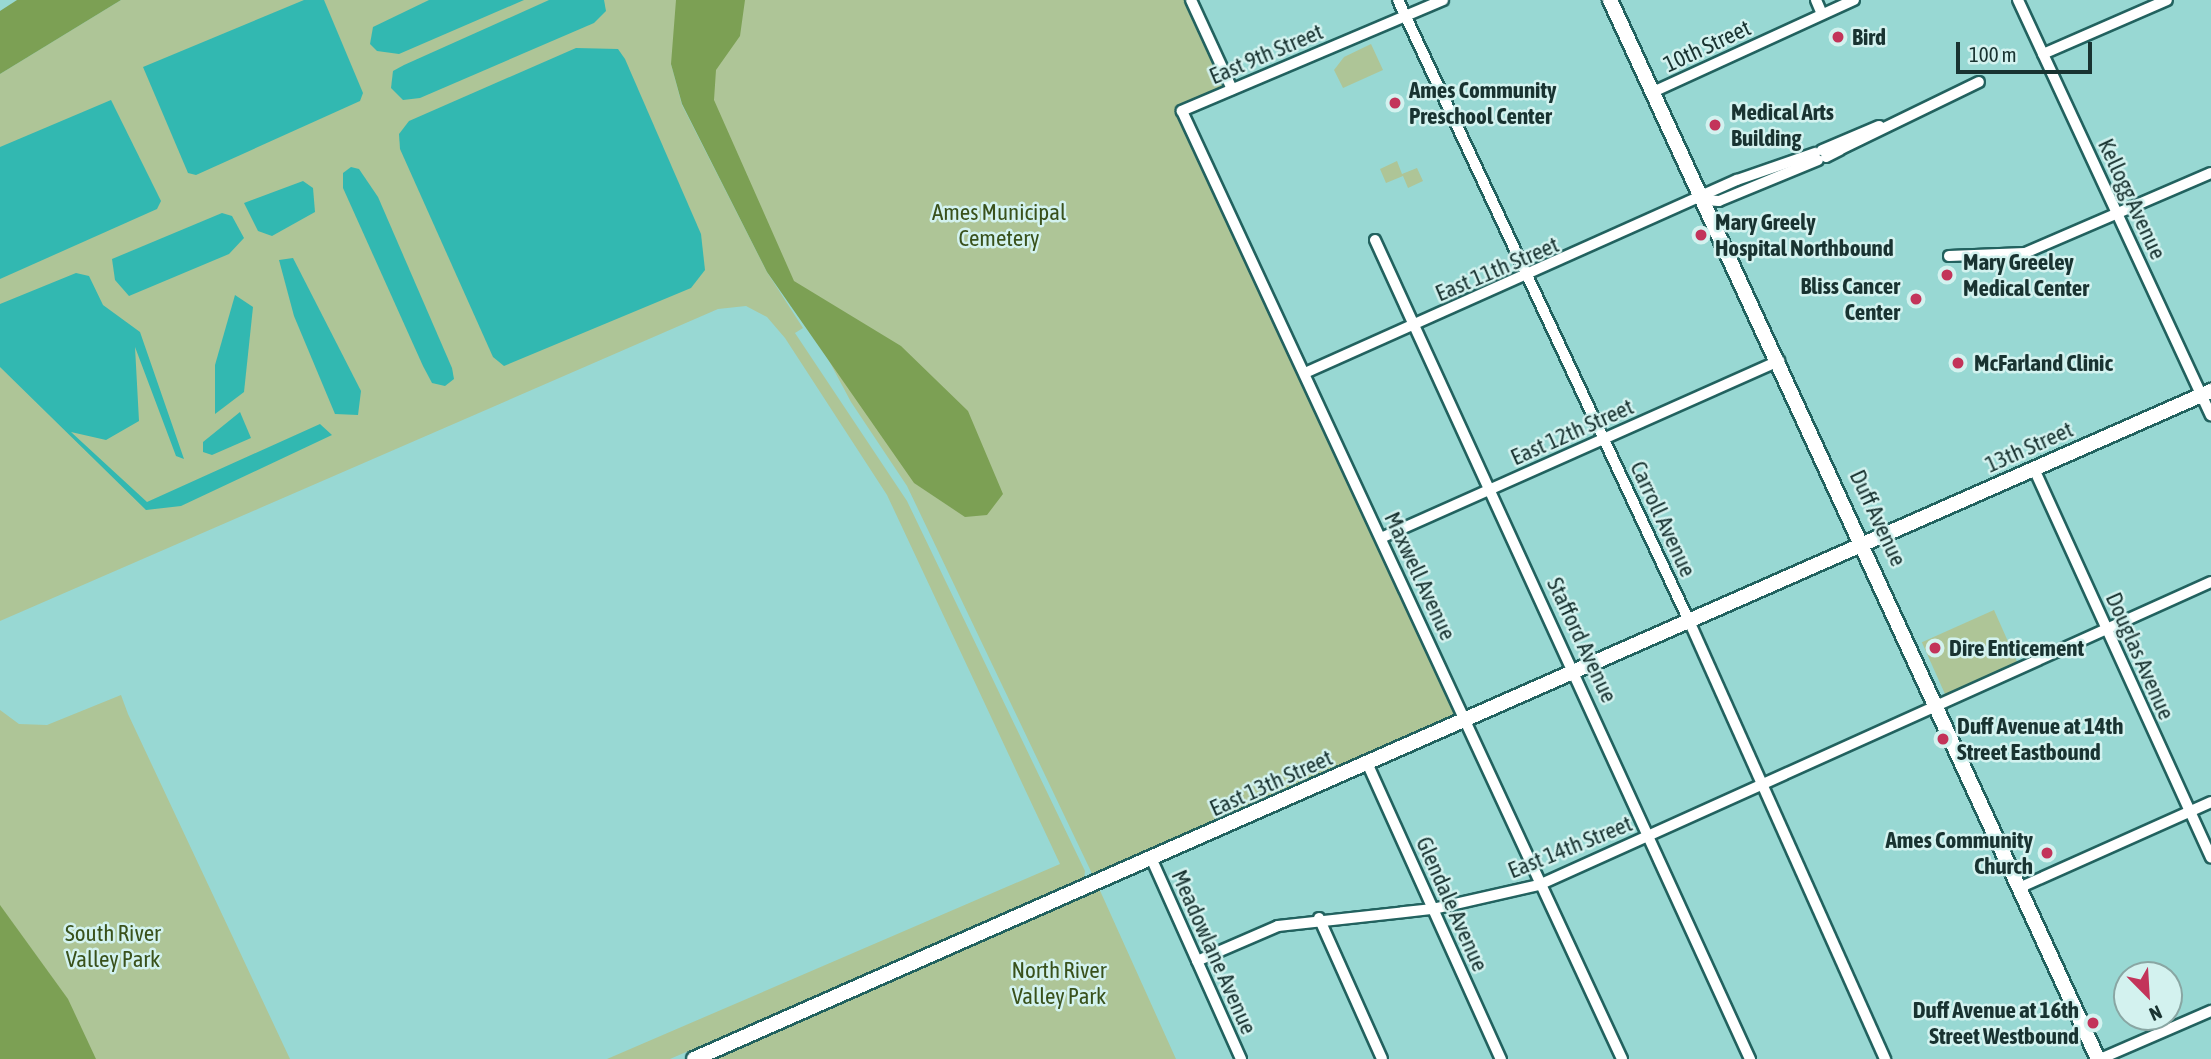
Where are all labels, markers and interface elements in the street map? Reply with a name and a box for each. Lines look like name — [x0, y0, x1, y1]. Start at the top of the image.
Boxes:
street label: 10th Street — [1659, 14, 1755, 78]
street label: East 9th Street — [1205, 18, 1327, 90]
place label: Bird — [1852, 23, 1886, 51]
scale bar — [1959, 28, 2096, 72]
marker: Bird — [1830, 29, 1846, 45]
text: 100 m — [1969, 42, 2017, 66]
place label: Ames Community Preschool Center — [1409, 76, 1556, 130]
marker: Ames Community Preschool Center — [1387, 95, 1403, 111]
place label: Medical Arts Building — [1731, 98, 1834, 152]
marker: Medical Arts Building — [1705, 115, 1725, 135]
street label: Kellogg Avenue — [2092, 134, 2172, 264]
park label: Ames Municipal Cemetery — [932, 198, 1066, 252]
place label: Mary Greely Hospital Northbound — [1715, 208, 1894, 262]
marker: Mary Greely Hospital Northbound — [1693, 227, 1709, 243]
street label: East 11th Street — [1431, 231, 1563, 307]
place label: Mary Greeley Medical Center — [1963, 248, 2089, 302]
marker: Mary Greeley Medical Center — [1937, 265, 1957, 285]
place label: Bliss Cancer Center — [1800, 272, 1900, 326]
marker: Bliss Cancer Center — [1906, 289, 1926, 309]
place label: McFarland Clinic — [1974, 349, 2113, 377]
marker: McFarland Clinic — [1948, 353, 1968, 373]
street label: East 12th Street — [1506, 393, 1638, 471]
street label: 13th Street — [1981, 415, 2077, 479]
street label: Carroll Avenue — [1624, 457, 1702, 581]
street label: Duff Avenue — [1844, 465, 1912, 571]
street label: Maxwell Avenue — [1378, 507, 1462, 645]
street label: Stafford Avenue — [1541, 573, 1623, 707]
street label: Douglas Avenue — [2100, 588, 2180, 724]
place label: Dire Enticement — [1949, 634, 2084, 662]
marker: Dire Enticement — [1927, 640, 1943, 656]
place label: Duff Avenue at 14th Street Eastbound — [1957, 712, 2123, 766]
marker: Duff Avenue at 14th Street Eastbound — [1935, 731, 1951, 747]
street label: East 13th Street — [1205, 744, 1337, 822]
street label: East 14th Street — [1504, 810, 1636, 884]
place label: Ames Community Church — [1886, 826, 2033, 880]
street label: Glendale Avenue — [1410, 832, 1494, 976]
marker: Ames Community Church — [2039, 845, 2055, 861]
street label: Meadowlane Avenue — [1165, 866, 1263, 1038]
park label: South River Valley Park — [65, 919, 161, 973]
park label: North River Valley Park — [1011, 956, 1107, 1010]
north arrow — [2113, 961, 2183, 1031]
place label: Duff Avenue at 16th Street Westbound — [1913, 996, 2079, 1050]
text: N — [2146, 1001, 2165, 1026]
marker: Duff Avenue at 16th Street Westbound — [2085, 1015, 2101, 1031]

